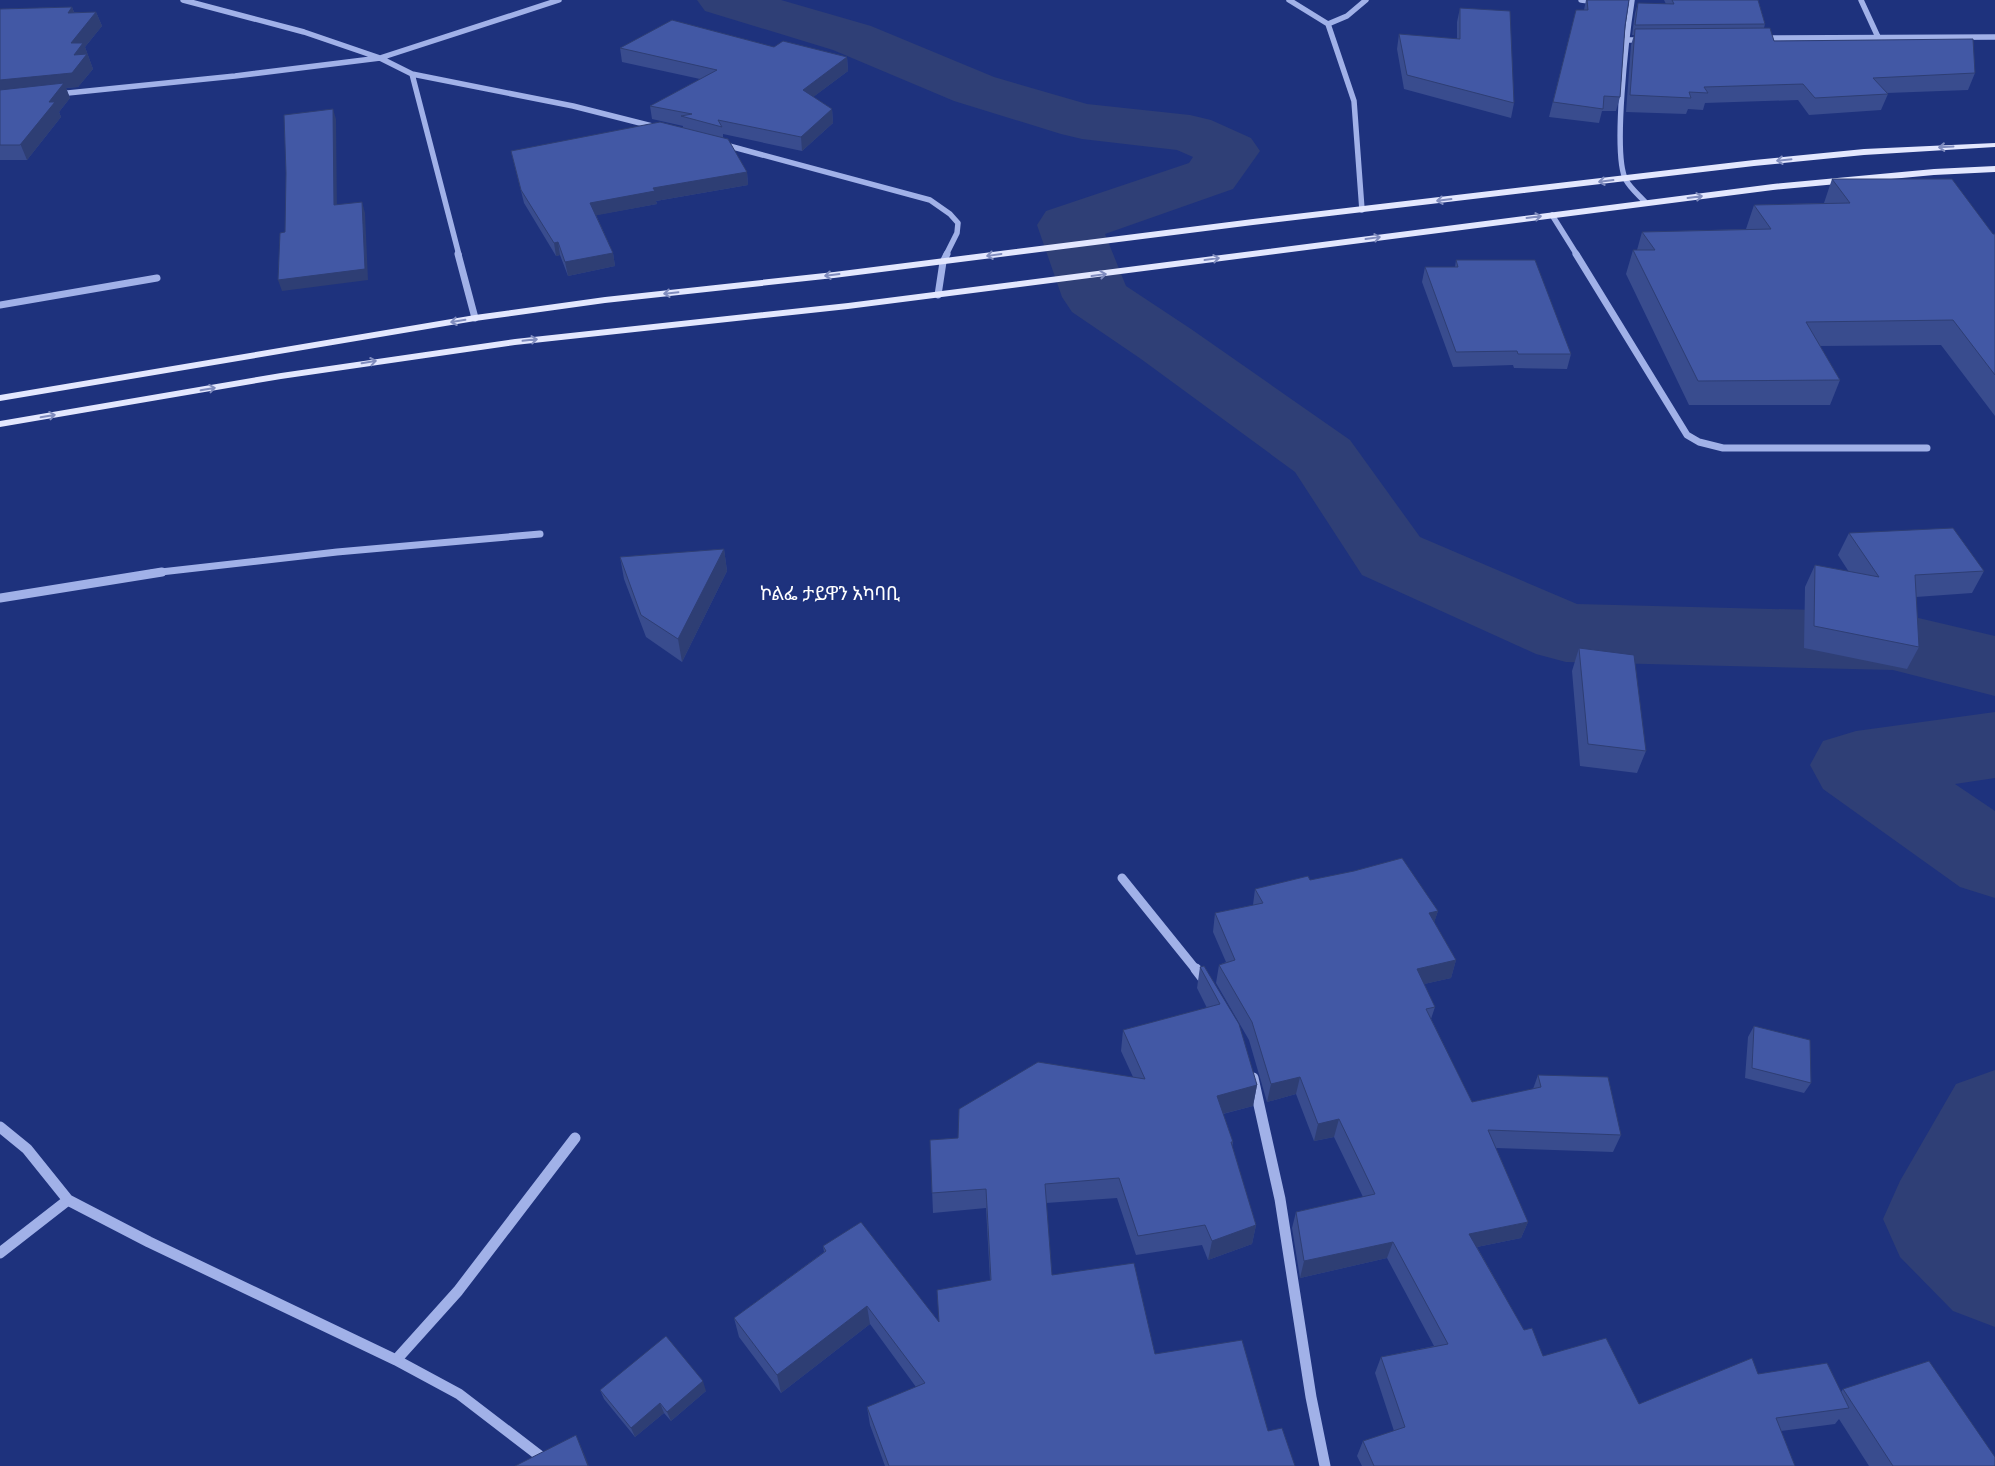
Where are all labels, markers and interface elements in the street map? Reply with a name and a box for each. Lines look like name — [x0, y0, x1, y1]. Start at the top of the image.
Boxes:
one-way arrow — [1939, 142, 1955, 151]
one-way arrow — [1777, 155, 1793, 164]
one-way arrow — [1598, 176, 1614, 186]
one-way arrow — [1687, 192, 1703, 202]
one-way arrow — [1437, 195, 1453, 205]
one-way arrow — [1526, 212, 1542, 222]
one-way arrow — [1364, 233, 1380, 243]
one-way arrow — [986, 250, 1002, 260]
one-way arrow — [1203, 254, 1219, 264]
one-way arrow — [1090, 269, 1106, 279]
one-way arrow — [825, 270, 841, 280]
one-way arrow — [663, 288, 679, 298]
one-way arrow — [450, 316, 466, 326]
one-way arrow — [521, 335, 537, 345]
one-way arrow — [360, 357, 376, 367]
one-way arrow — [200, 383, 216, 393]
one-way arrow — [40, 410, 56, 420]
district label: ኮልፌ ታይዋን አካባቢ — [760, 583, 900, 605]

